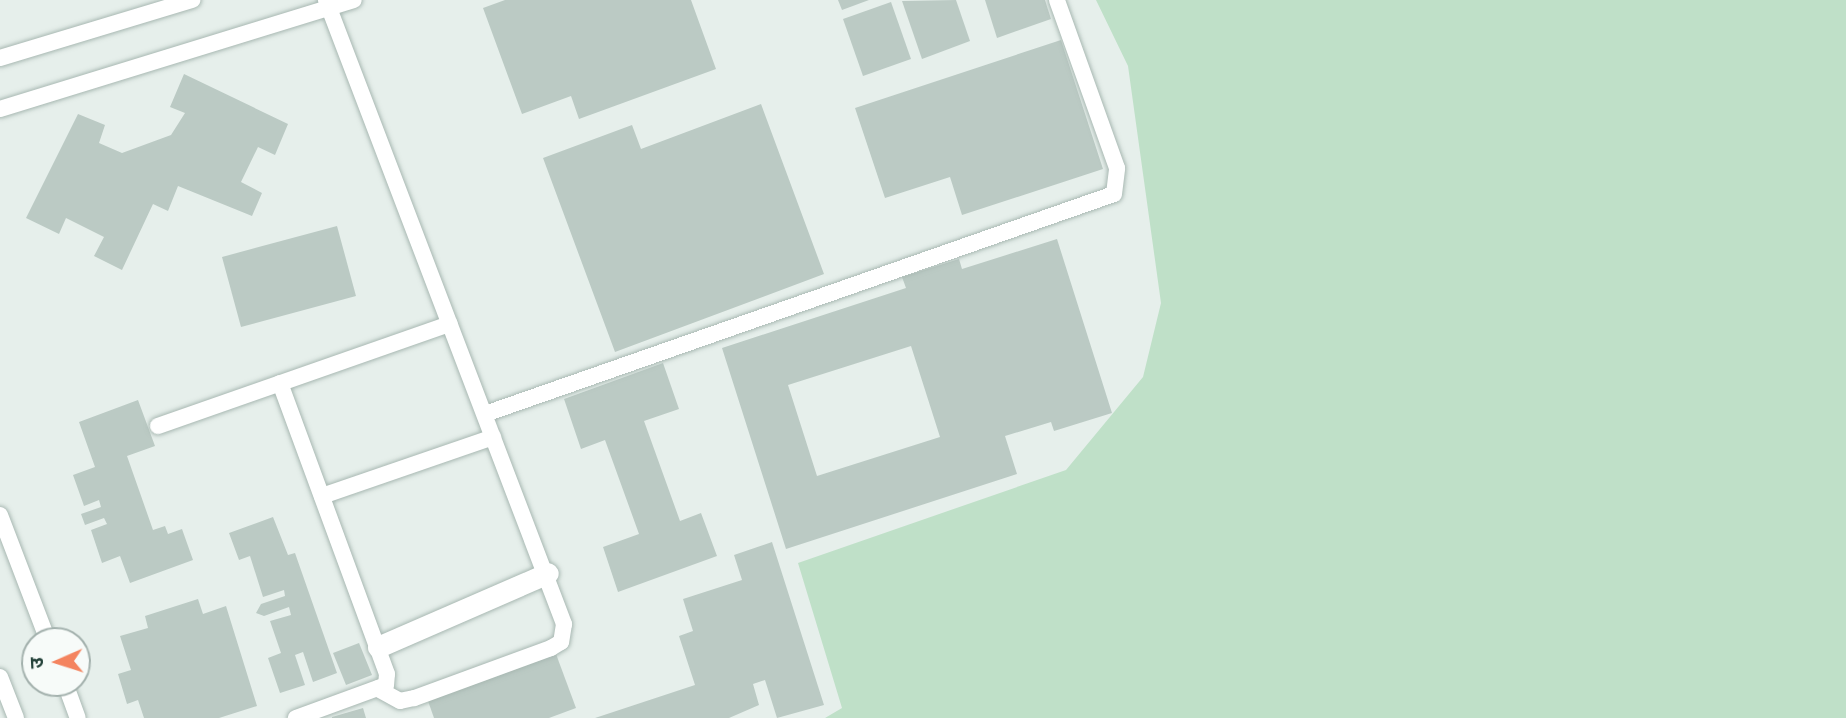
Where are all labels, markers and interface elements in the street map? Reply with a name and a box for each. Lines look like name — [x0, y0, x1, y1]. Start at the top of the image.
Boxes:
north arrow — [21, 627, 91, 697]
text: उ — [25, 657, 48, 669]

